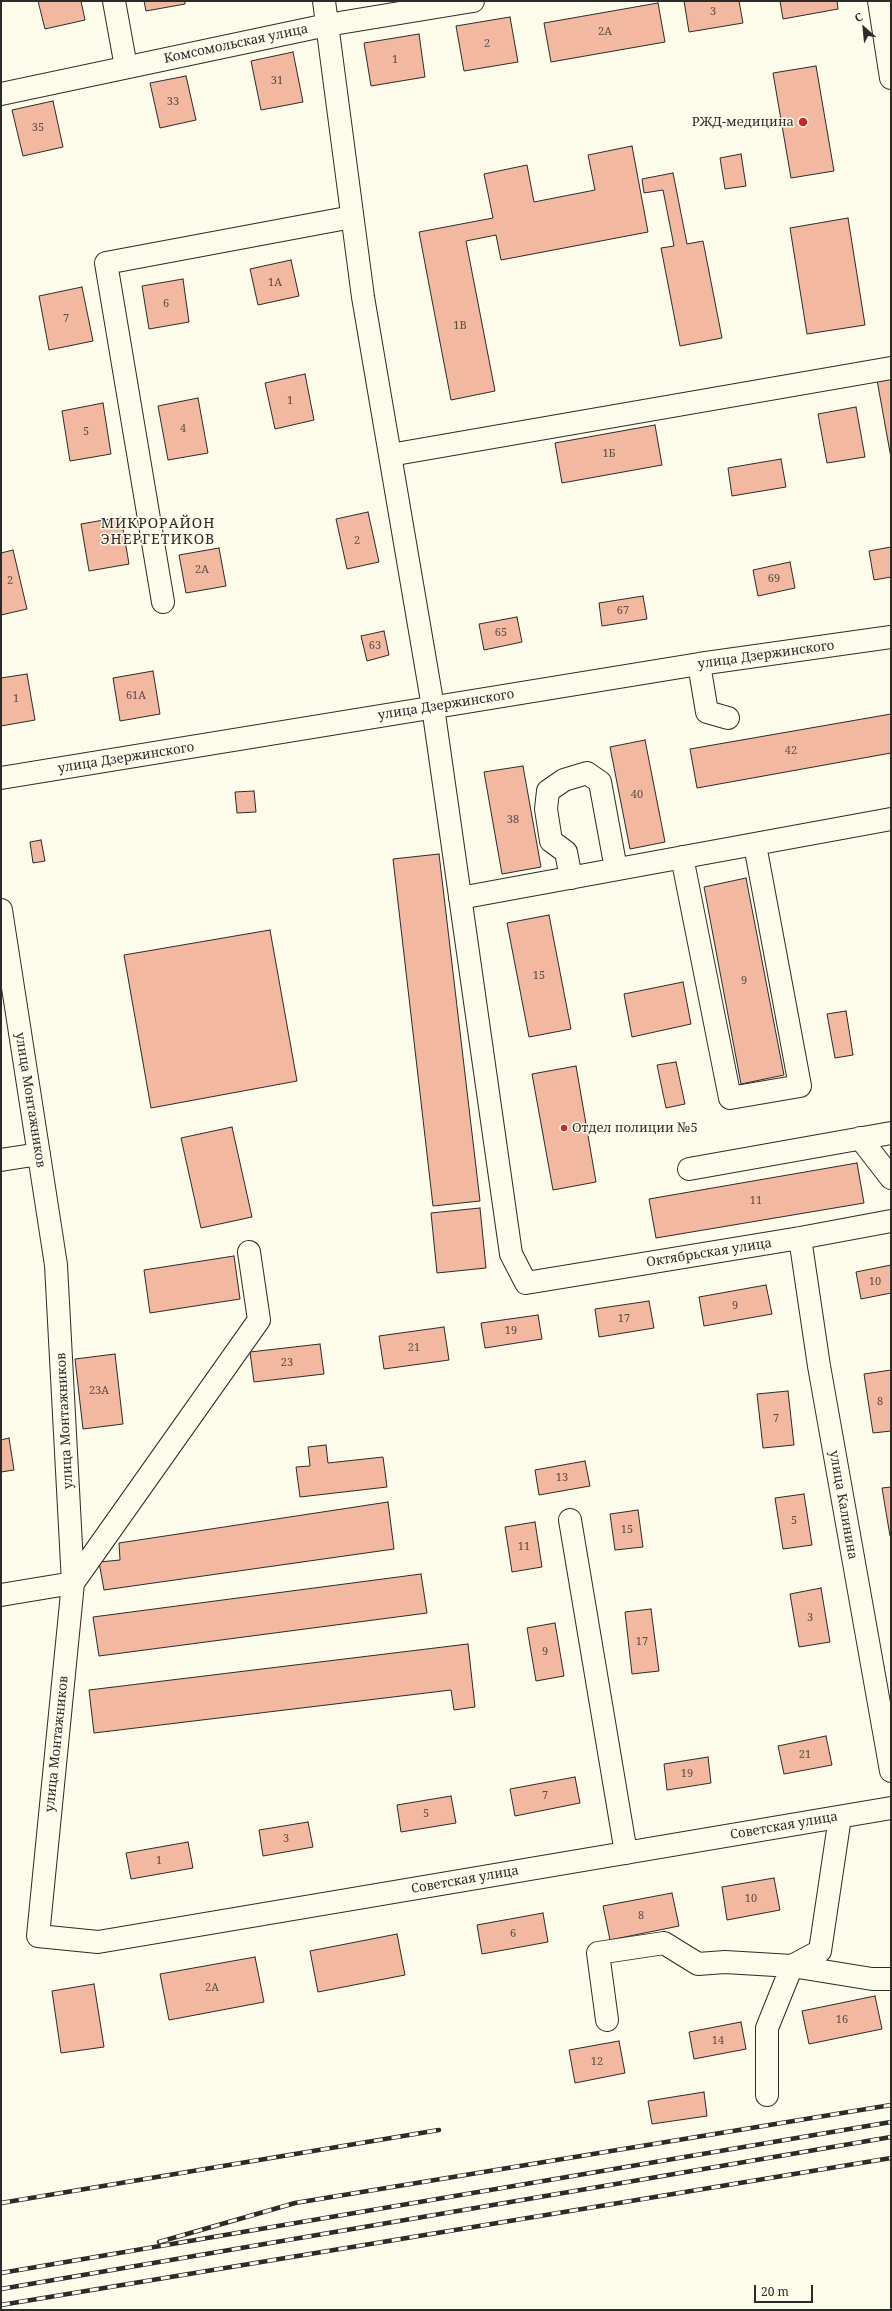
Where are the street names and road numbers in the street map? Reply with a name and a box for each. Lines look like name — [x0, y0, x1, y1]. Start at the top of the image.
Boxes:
street label: Комсомольская улица — [163, 21, 309, 67]
street label: улица Дзержинского — [697, 638, 835, 672]
street label: улица Дзержинского — [377, 687, 515, 723]
street label: улица Дзержинского — [57, 740, 195, 776]
street label: улица Монтажников — [12, 1031, 48, 1169]
street label: Октябрьская улица — [645, 1235, 773, 1271]
street label: улица Монтажников — [54, 1352, 76, 1490]
street label: улица Калинина — [826, 1449, 860, 1561]
street label: улица Монтажников — [42, 1675, 72, 1813]
street label: Советская улица — [729, 1809, 839, 1843]
street label: Советская улица — [410, 1863, 520, 1897]

